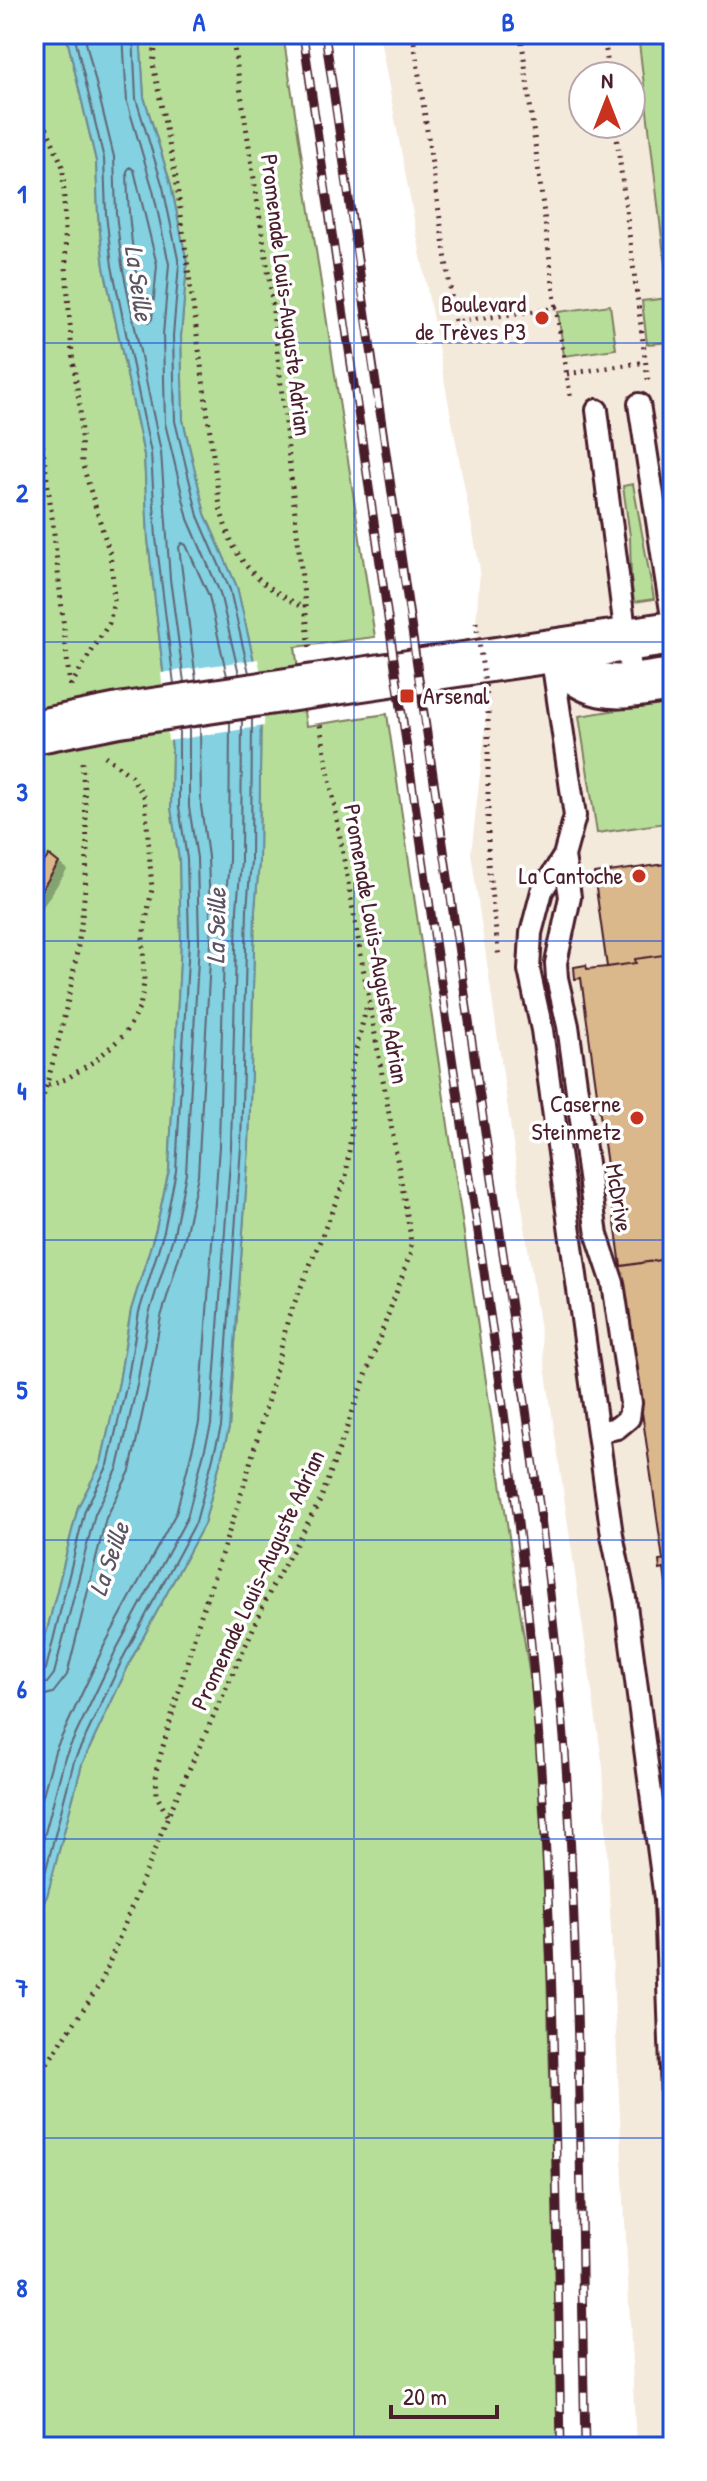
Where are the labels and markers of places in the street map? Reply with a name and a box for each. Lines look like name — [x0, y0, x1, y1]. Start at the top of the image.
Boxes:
place label: Boulevard de Trèves P3 — [415, 287, 526, 347]
marker: Boulevard de Trèves P3 — [533, 309, 551, 327]
place label: Arsenal — [423, 679, 490, 711]
marker: Arsenal — [398, 687, 416, 705]
place label: La Cantoche — [519, 859, 623, 891]
marker: La Cantoche — [630, 867, 648, 885]
place label: Caserne Steinmetz — [532, 1087, 621, 1147]
marker: Caserne Steinmetz — [628, 1109, 646, 1127]

